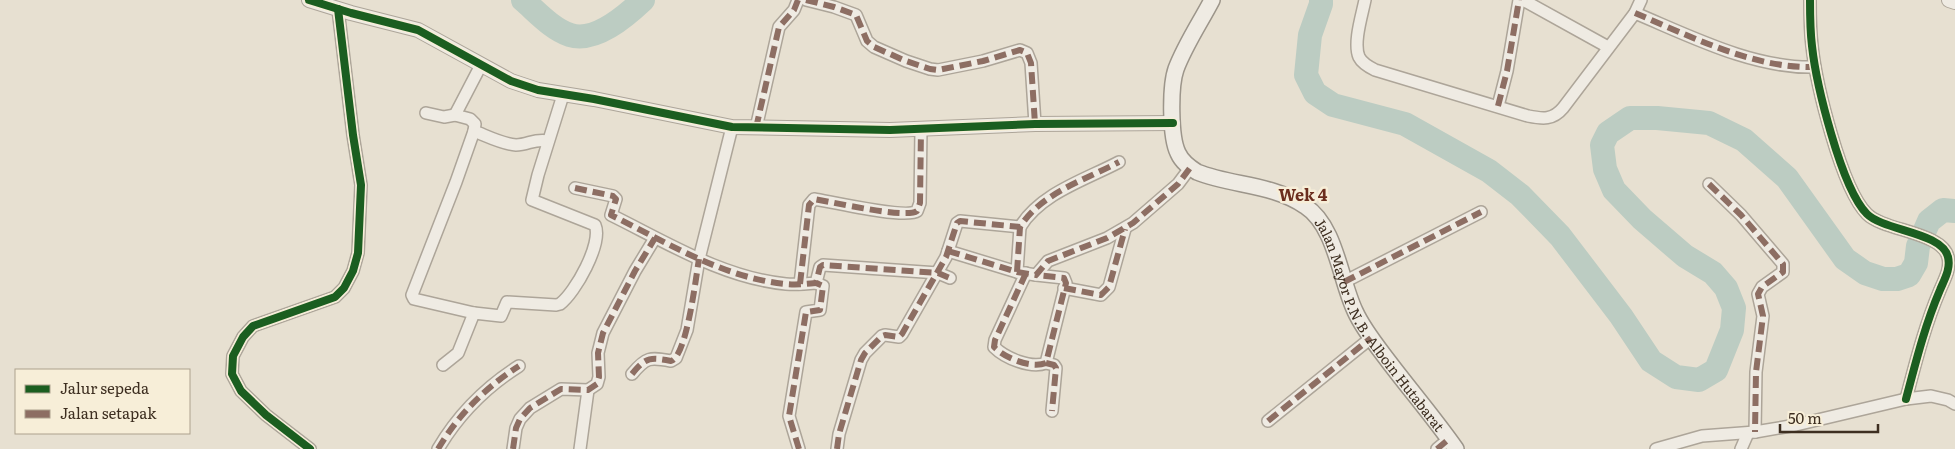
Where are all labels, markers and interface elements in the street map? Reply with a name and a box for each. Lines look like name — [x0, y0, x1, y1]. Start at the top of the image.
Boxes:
district label: Wek 4 — [1279, 182, 1328, 206]
street label: Jalan Mayor P.N.B. Alboin Hutabarat — [1310, 213, 1450, 436]
legend — [15, 369, 190, 434]
text: Jalur sepeda — [60, 376, 150, 399]
text: Jalan setapak — [60, 401, 157, 424]
scale bar — [1780, 402, 1878, 434]
text: 50 m — [1788, 406, 1822, 429]

